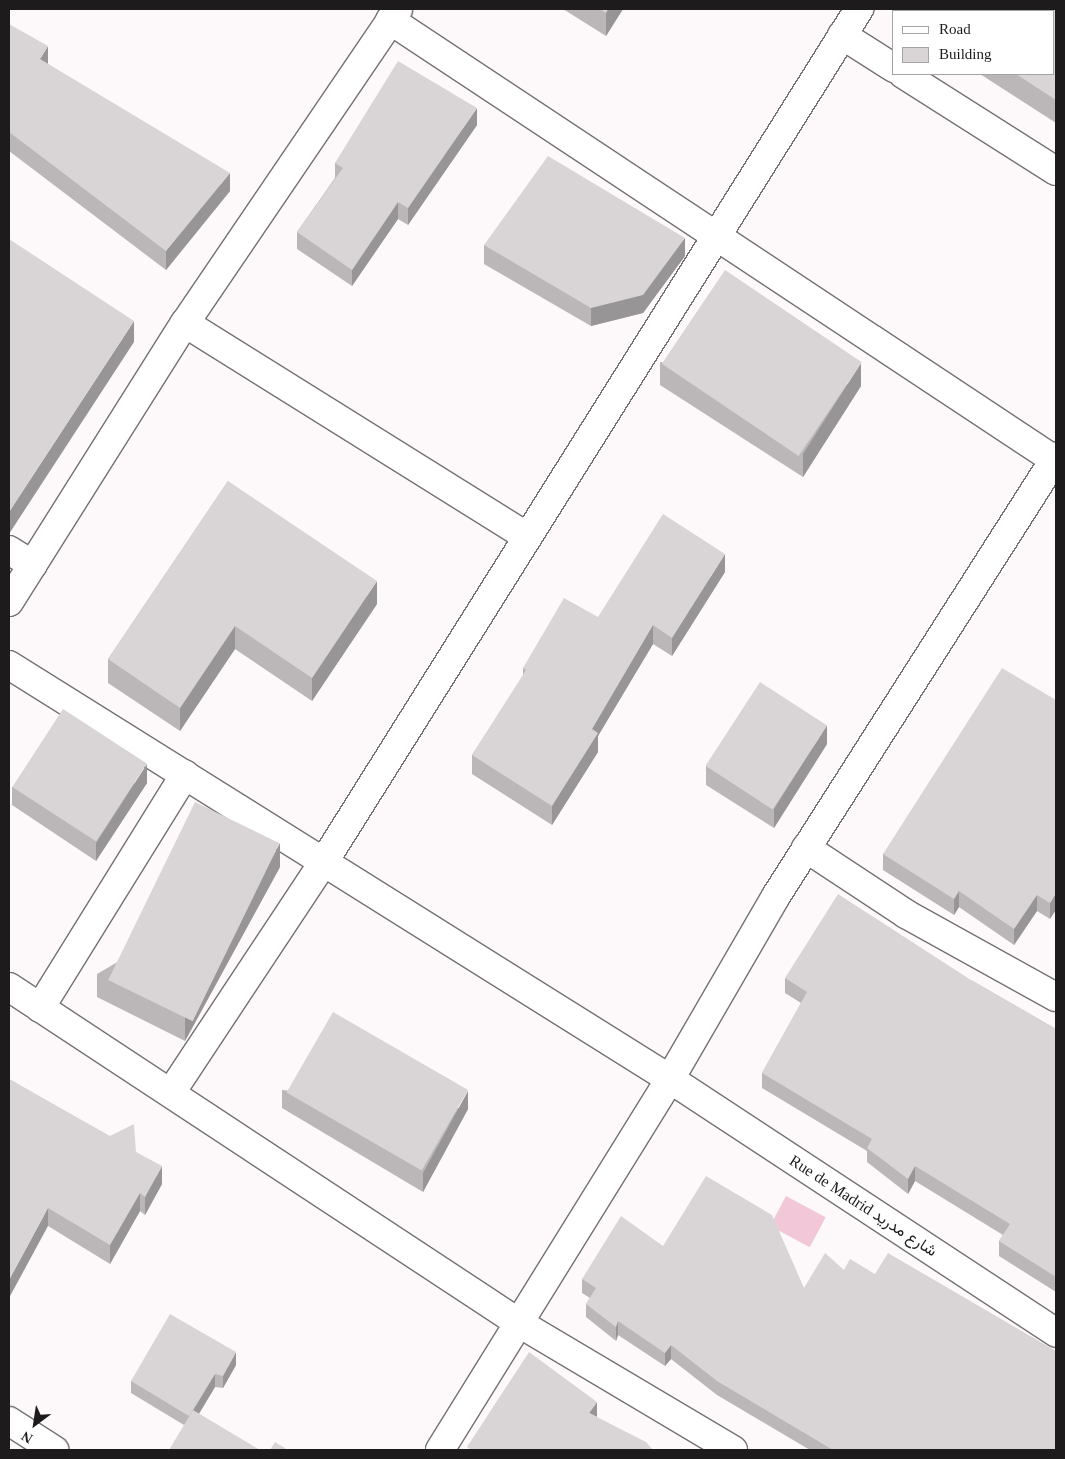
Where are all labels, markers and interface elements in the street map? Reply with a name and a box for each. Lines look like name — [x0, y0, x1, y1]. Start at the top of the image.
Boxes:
legend — [892, 10, 1055, 75]
text: Road — [939, 21, 971, 37]
text: Building — [939, 46, 992, 62]
street label: Rue de Madrid شارع مدريد — [786, 1151, 940, 1261]
north arrow — [10, 1399, 60, 1449]
text: N — [19, 1428, 35, 1446]

